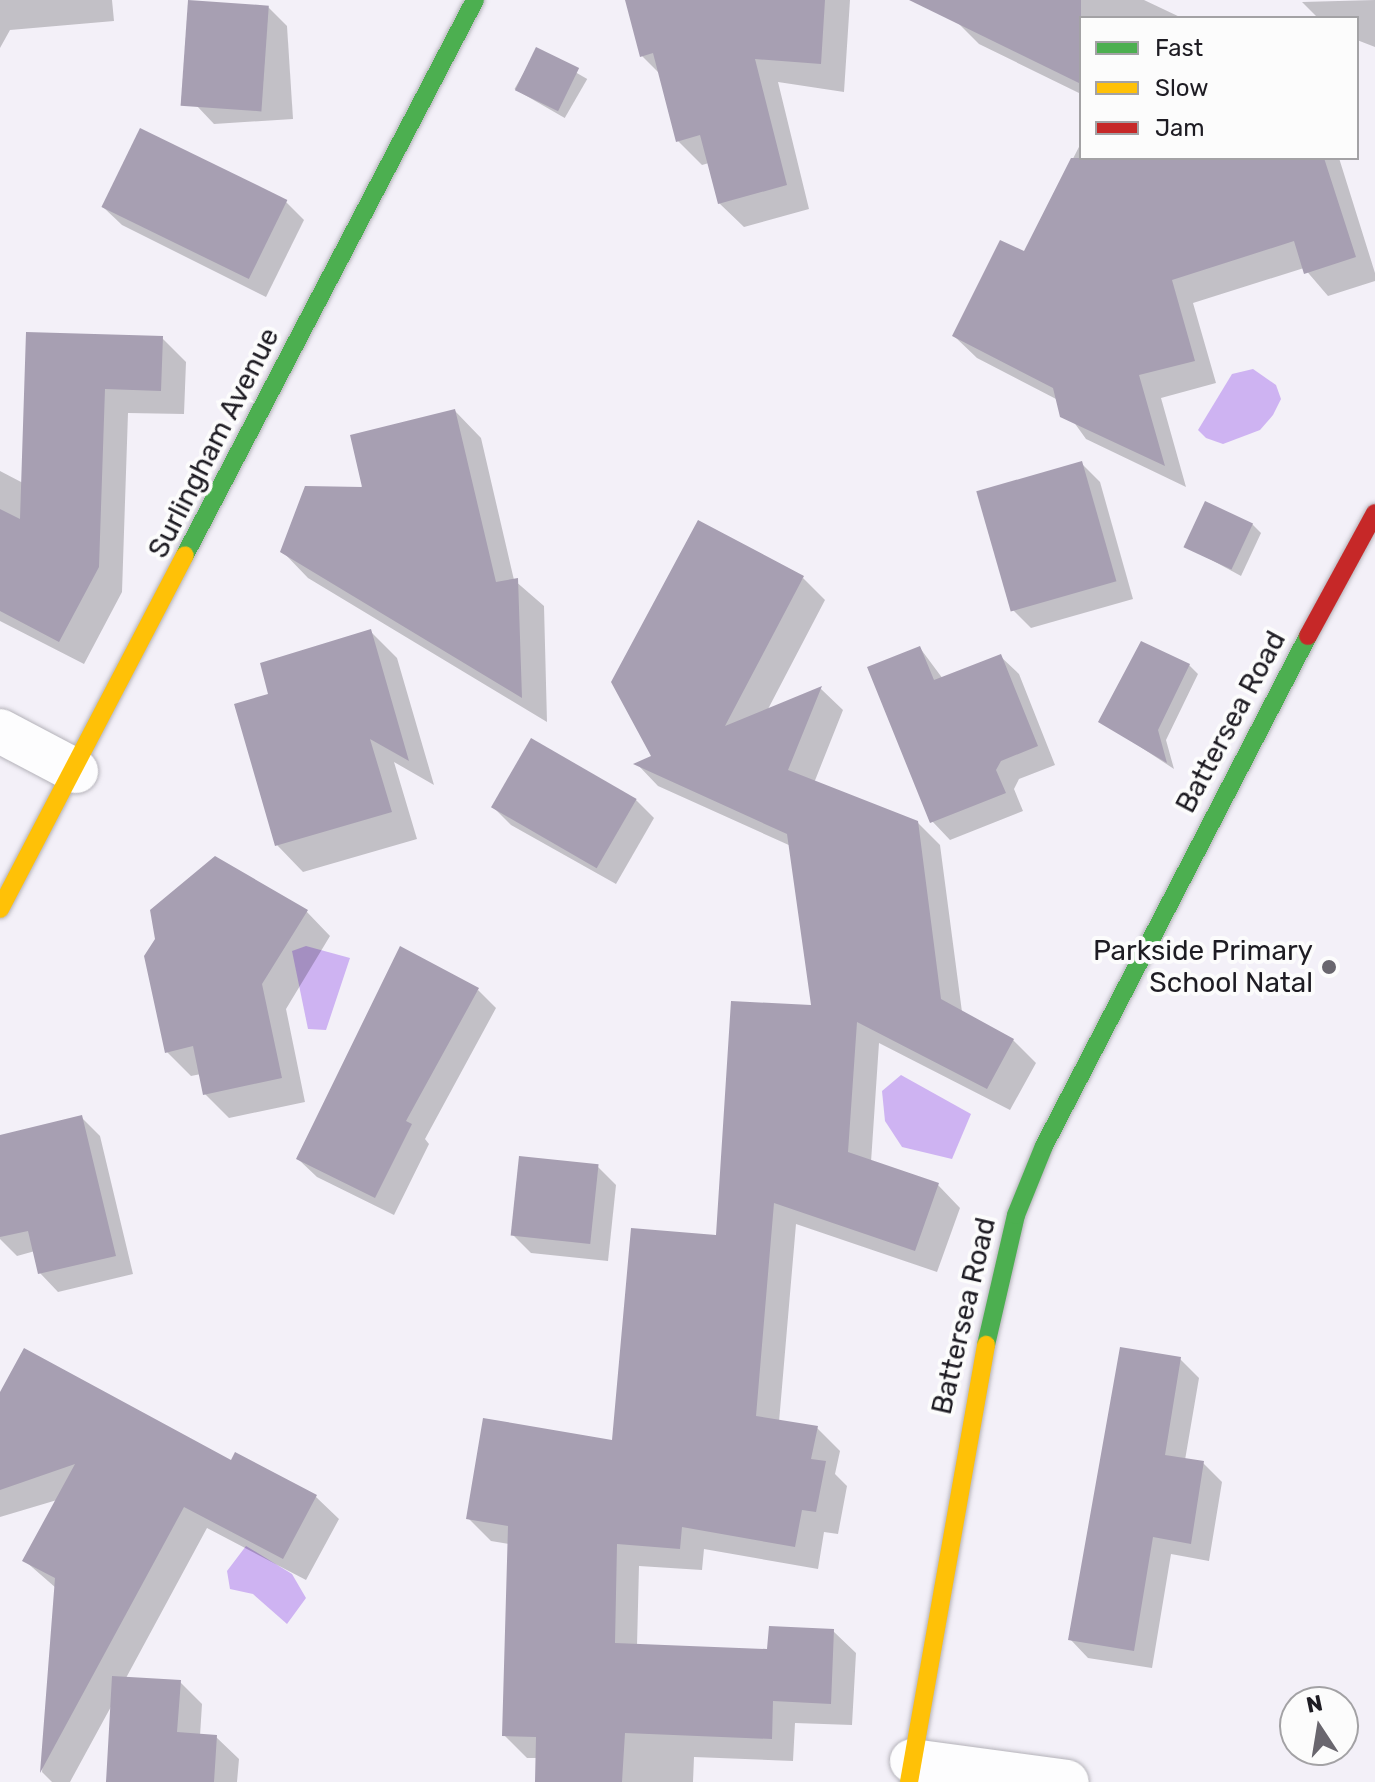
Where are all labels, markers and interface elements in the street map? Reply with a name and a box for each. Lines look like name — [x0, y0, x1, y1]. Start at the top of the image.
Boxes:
legend — [1079, 16, 1359, 160]
text: Fast — [1155, 34, 1203, 62]
text: Slow — [1155, 74, 1208, 102]
text: Jam — [1155, 114, 1205, 142]
street label: Surlingham Avenue — [141, 322, 287, 564]
street label: Battersea Road — [1169, 625, 1293, 819]
place label: Parkside Primary School Natal — [1093, 934, 1313, 1000]
marker: Parkside Primary School Natal — [1320, 958, 1338, 976]
street label: Battersea Road — [925, 1214, 1003, 1418]
north arrow — [1279, 1686, 1359, 1766]
text: N — [1304, 1689, 1325, 1719]

